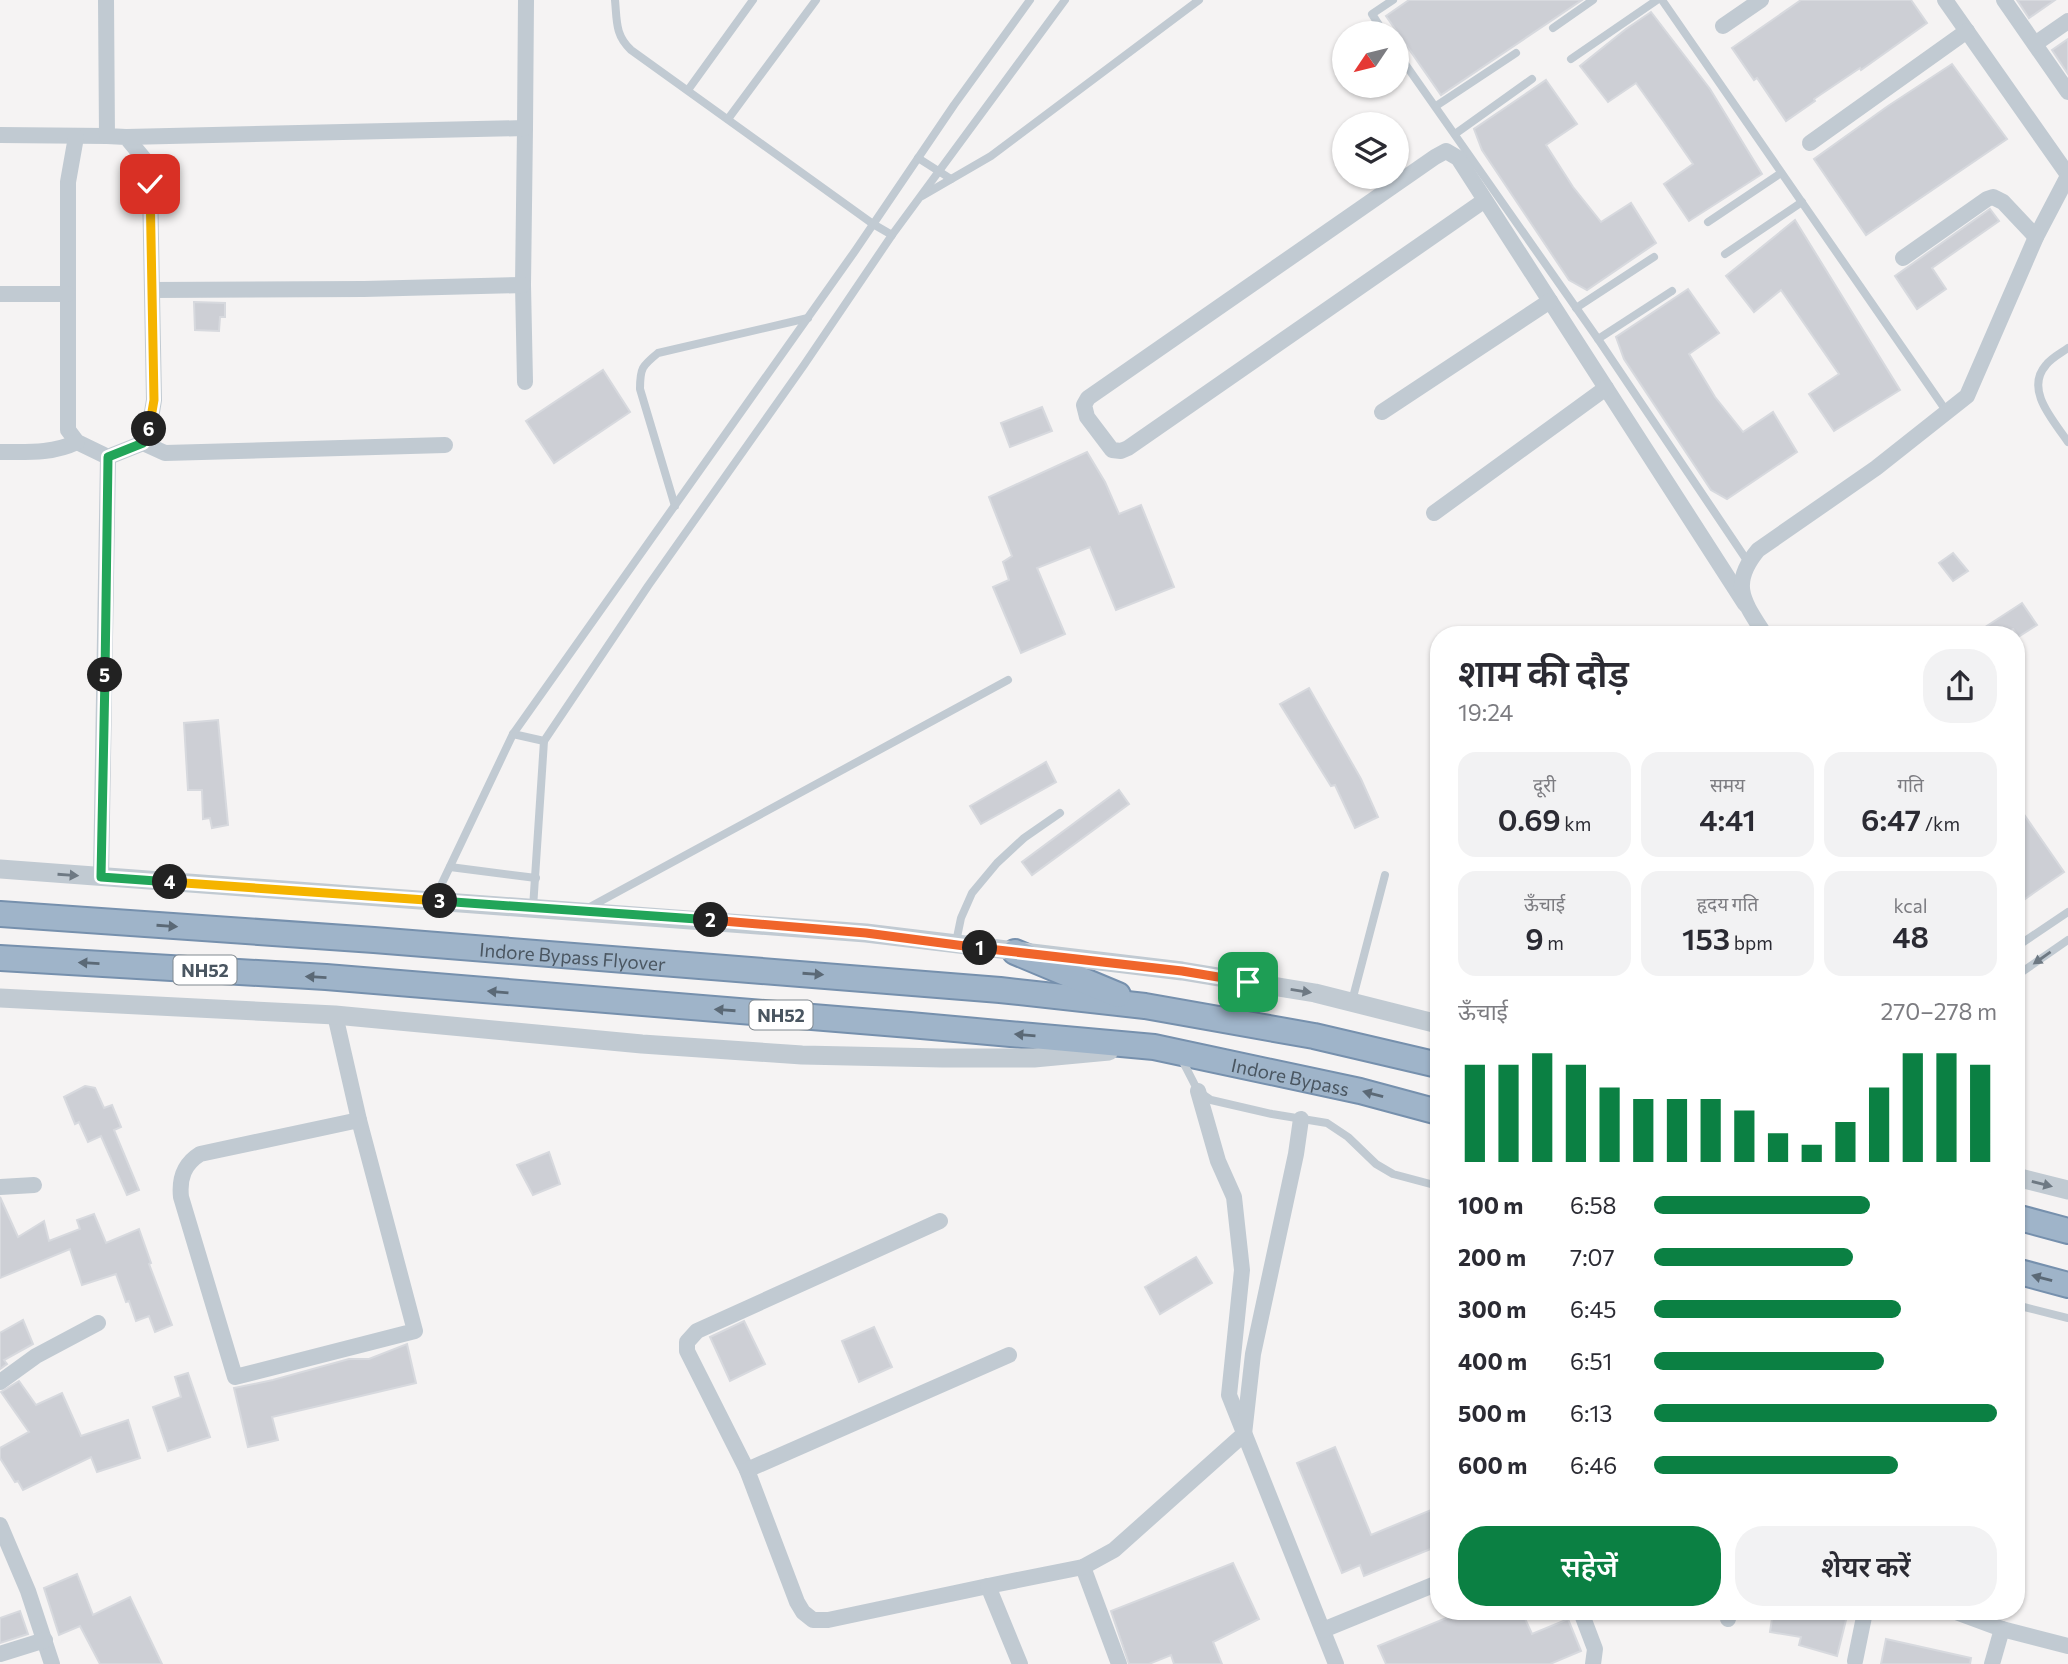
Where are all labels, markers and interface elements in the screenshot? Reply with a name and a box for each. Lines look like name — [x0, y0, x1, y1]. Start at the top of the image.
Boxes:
north arrow — [1332, 21, 1409, 98]
map controls — [1332, 21, 1409, 189]
button: layers — [1332, 112, 1409, 189]
pin — [120, 154, 180, 214]
icon: check — [131, 165, 169, 203]
pin: 6 — [132, 412, 166, 446]
text: 6 — [143, 417, 154, 440]
text: शाम की दौड़ — [1458, 648, 1629, 695]
button: share — [1923, 649, 1997, 723]
pin: 5 — [88, 658, 122, 692]
text: 5 — [99, 663, 110, 686]
text: 19:24 — [1458, 698, 1513, 726]
text: दूरी — [1533, 773, 1556, 796]
text: समय — [1710, 773, 1745, 796]
text: गति — [1897, 773, 1924, 796]
text: 0.69 — [1498, 800, 1561, 837]
text: 4:41 — [1699, 800, 1756, 837]
text: 6:47 — [1861, 800, 1921, 837]
text: km — [1561, 812, 1591, 835]
text: /km — [1921, 812, 1960, 835]
pin: 4 — [152, 864, 188, 900]
one-way arrow — [57, 869, 79, 880]
text: 4 — [164, 870, 175, 893]
pin: 3 — [422, 884, 458, 918]
text: 3 — [434, 889, 445, 912]
text: ऊँचाई — [1524, 892, 1565, 915]
text: हृदय गति — [1697, 892, 1758, 915]
text: kcal — [1893, 894, 1928, 917]
pin: 2 — [694, 902, 728, 937]
text: 2 — [705, 908, 716, 931]
text: 48 — [1892, 917, 1929, 954]
text: 9 — [1525, 919, 1544, 956]
text: 153 — [1682, 919, 1730, 956]
one-way arrow — [156, 921, 178, 932]
pin: 1 — [962, 930, 998, 965]
text: m — [1544, 931, 1564, 954]
text: bpm — [1730, 931, 1773, 954]
text: 1 — [975, 936, 984, 959]
street label: Indore Bypass Flyover — [478, 937, 667, 975]
one-way arrow — [2033, 951, 2051, 965]
pin — [1218, 952, 1278, 1012]
road number: NH52 — [174, 956, 236, 985]
one-way arrow — [77, 958, 99, 969]
icon: arrive — [1229, 963, 1267, 1001]
one-way arrow — [803, 969, 825, 980]
one-way arrow — [305, 971, 327, 982]
one-way arrow — [487, 986, 509, 997]
one-way arrow — [1290, 986, 1312, 997]
text: ऊँचाई — [1458, 997, 1508, 1025]
text: 270–278 m — [1880, 997, 1997, 1025]
road number: NH52 — [750, 1000, 812, 1030]
one-way arrow — [714, 1004, 736, 1015]
one-way arrow — [1014, 1029, 1036, 1040]
street label: Indore Bypass — [1229, 1052, 1351, 1100]
one-way arrow — [1362, 1088, 1384, 1099]
one-way arrow — [2031, 1179, 2053, 1190]
text: 100 m — [1458, 1191, 1523, 1219]
text: 6:58 — [1570, 1191, 1617, 1219]
text: 200 m — [1458, 1243, 1526, 1271]
text: 7:07 — [1570, 1243, 1615, 1271]
one-way arrow — [2031, 1272, 2052, 1282]
text: 300 m — [1458, 1295, 1526, 1323]
text: 6:45 — [1570, 1295, 1616, 1323]
text: 400 m — [1458, 1347, 1527, 1375]
text: 6:51 — [1570, 1347, 1612, 1375]
text: 500 m — [1458, 1399, 1526, 1427]
text: 6:13 — [1570, 1399, 1612, 1427]
text: 600 m — [1458, 1451, 1527, 1479]
text: 6:46 — [1570, 1451, 1617, 1479]
button: सहेजें — [1458, 1526, 1721, 1606]
button: शेयर करें — [1735, 1526, 1997, 1606]

